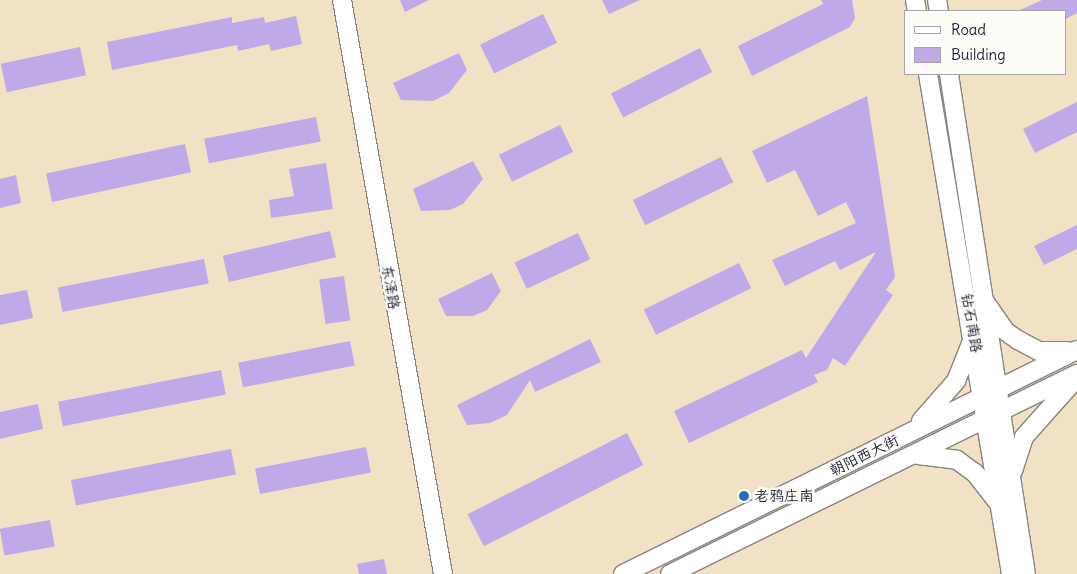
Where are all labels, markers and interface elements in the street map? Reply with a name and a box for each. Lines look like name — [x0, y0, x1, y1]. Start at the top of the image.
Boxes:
legend — [904, 10, 1067, 75]
text: Road — [951, 20, 986, 39]
text: Building — [951, 45, 1006, 64]
street label: 东泽路 — [378, 263, 404, 311]
street label: 钻石南路 — [958, 292, 986, 354]
street label: 朝阳西大街 — [826, 430, 902, 480]
place label: 老鸦庄南 — [754, 487, 814, 505]
marker: 老鸦庄南 — [738, 490, 750, 502]

